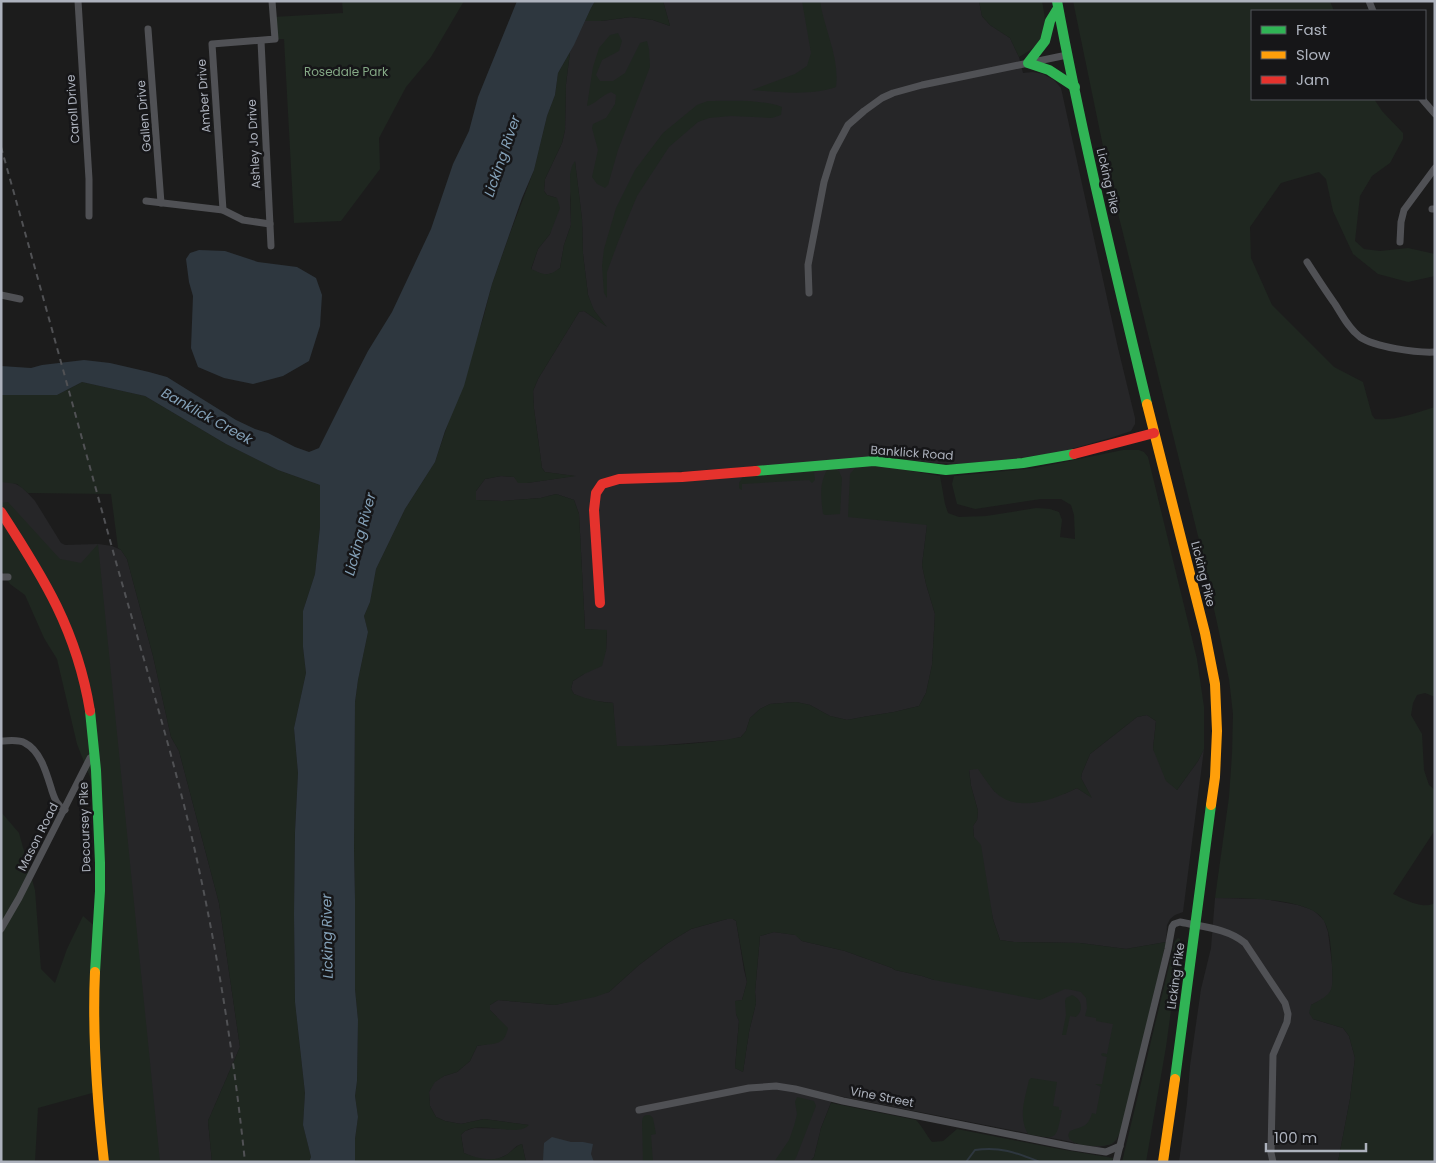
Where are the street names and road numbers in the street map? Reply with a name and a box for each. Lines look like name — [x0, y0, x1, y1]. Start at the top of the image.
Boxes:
street label: Amber Drive — [192, 59, 215, 133]
street label: Caroll Drive — [62, 74, 83, 144]
street label: Gallen Drive — [132, 80, 155, 153]
street label: Ashley Jo Drive — [243, 99, 264, 189]
street label: Licking Pike — [1093, 146, 1124, 215]
street label: Banklick Road — [870, 441, 954, 464]
street label: Licking Pike — [1187, 539, 1220, 608]
street label: Decoursey Pike — [74, 782, 95, 872]
street label: Mason Road — [13, 800, 62, 874]
street label: Licking Pike — [1162, 942, 1189, 1010]
street label: Vine Street — [849, 1082, 915, 1111]

